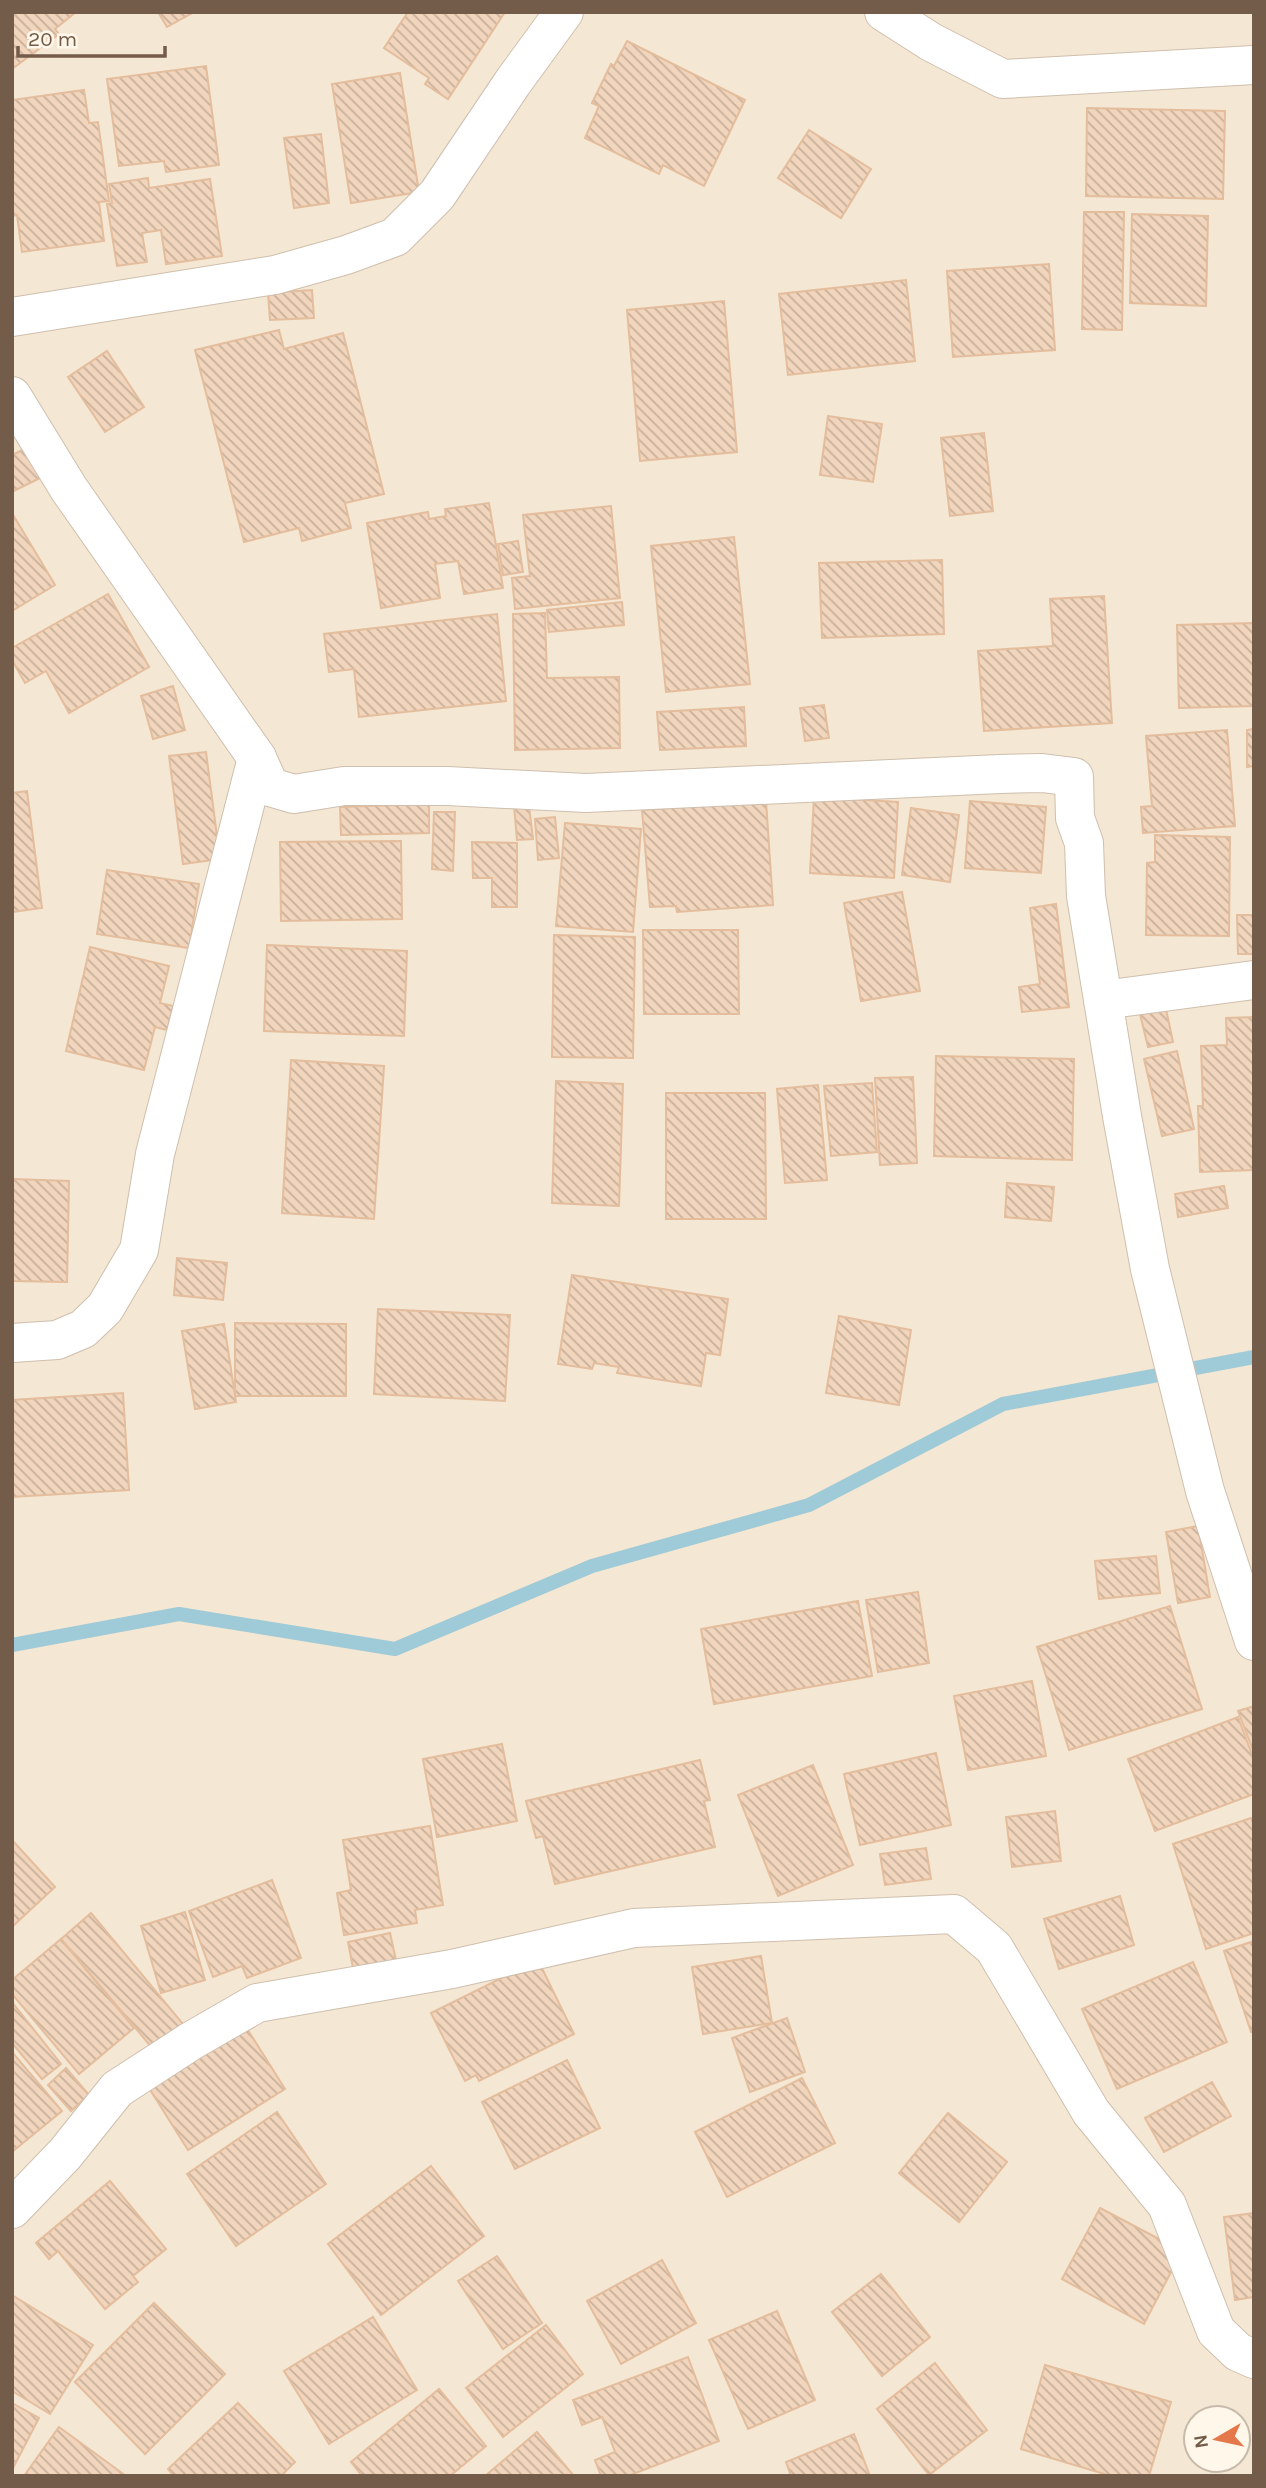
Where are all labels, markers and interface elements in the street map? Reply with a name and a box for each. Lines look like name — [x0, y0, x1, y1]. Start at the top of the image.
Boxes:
scale bar — [18, 14, 164, 58]
text: 20 m — [28, 27, 77, 51]
north arrow — [1182, 2404, 1252, 2474]
text: N — [1189, 2433, 1213, 2450]

